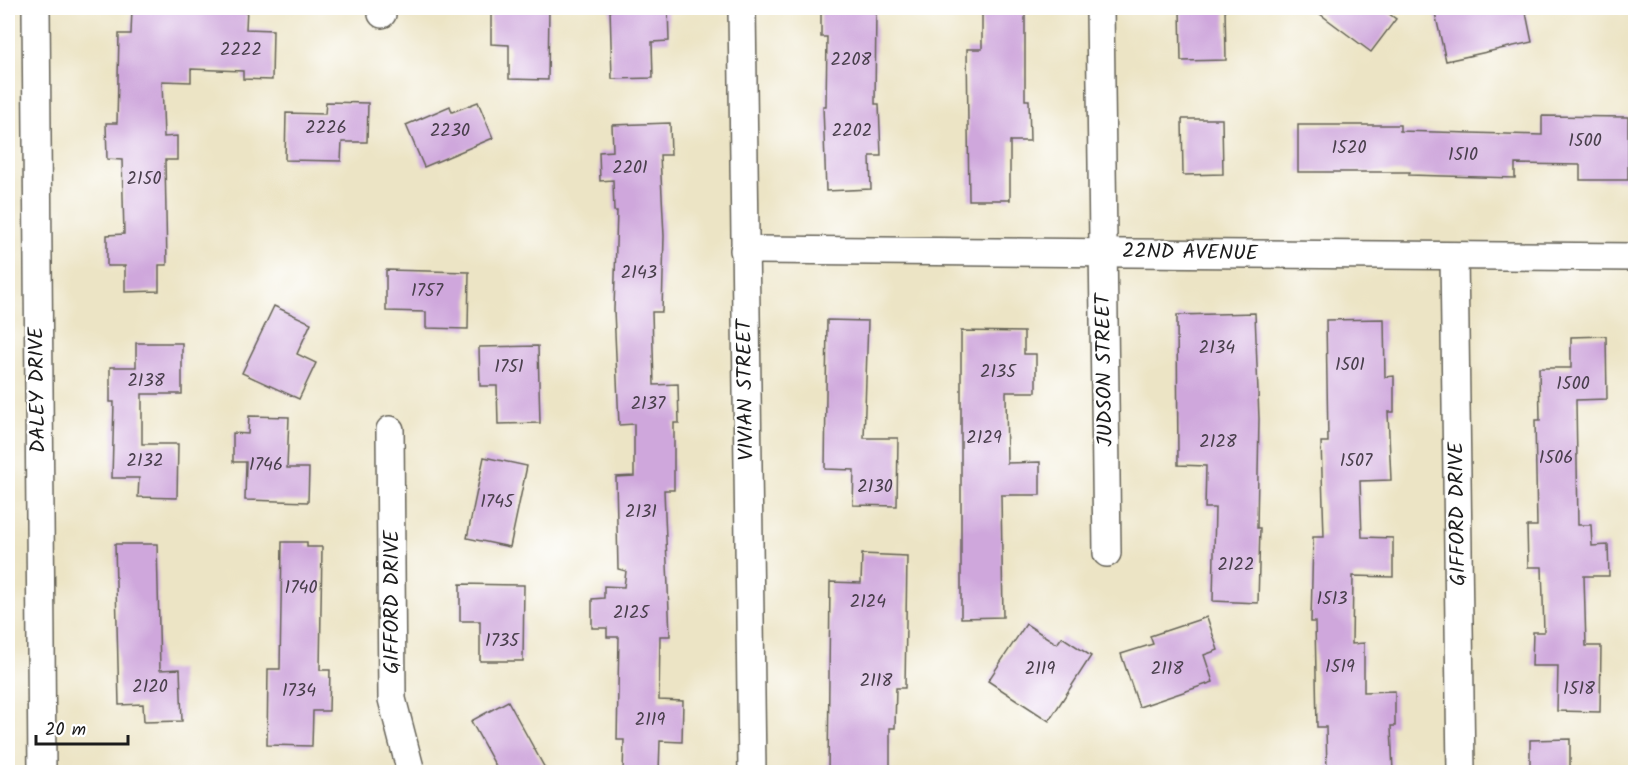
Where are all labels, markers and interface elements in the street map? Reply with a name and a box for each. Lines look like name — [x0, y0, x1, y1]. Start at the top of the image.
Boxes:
house number: 2222 — [220, 36, 262, 65]
house number: 2208 — [831, 46, 872, 75]
house number: 2226 — [305, 114, 347, 143]
house number: 2230 — [430, 117, 470, 146]
house number: 2202 — [832, 117, 872, 146]
house number: 1500 — [1568, 127, 1602, 156]
house number: 1520 — [1332, 134, 1366, 163]
house number: 1510 — [1448, 141, 1478, 170]
house number: 2201 — [612, 154, 648, 183]
house number: 2150 — [127, 165, 161, 194]
street label: 22ND AVENUE — [1122, 235, 1259, 271]
house number: 2143 — [621, 259, 657, 288]
house number: 1757 — [411, 277, 444, 306]
street label: JUDSON STREET — [1087, 291, 1123, 447]
street label: VIVIAN STREET — [728, 317, 764, 461]
street label: DALEY DRIVE — [20, 326, 56, 453]
house number: 2134 — [1199, 334, 1235, 363]
house number: 1501 — [1335, 351, 1365, 380]
house number: 1751 — [494, 353, 524, 382]
house number: 2135 — [980, 358, 1017, 387]
house number: 2138 — [127, 367, 165, 396]
house number: 1500 — [1556, 370, 1590, 399]
house number: 2137 — [631, 390, 666, 419]
house number: 2129 — [966, 424, 1002, 453]
house number: 2128 — [1199, 428, 1237, 457]
street label: GIFFORD DRIVE — [1440, 441, 1476, 586]
house number: 1506 — [1539, 444, 1573, 473]
house number: 2132 — [127, 447, 163, 476]
house number: 1507 — [1340, 447, 1373, 476]
house number: 1746 — [249, 451, 283, 480]
house number: 2130 — [857, 473, 893, 502]
house number: 1745 — [480, 488, 515, 517]
house number: 2131 — [625, 498, 657, 527]
street label: GIFFORD DRIVE — [376, 529, 409, 674]
house number: 2122 — [1217, 551, 1255, 580]
house number: 1740 — [285, 574, 317, 603]
house number: 1513 — [1316, 585, 1348, 614]
house number: 2124 — [850, 588, 886, 617]
house number: 2125 — [613, 599, 650, 628]
house number: 1735 — [485, 627, 520, 656]
house number: 1519 — [1325, 653, 1355, 682]
house number: 2119 — [1025, 655, 1055, 684]
house number: 2118 — [1151, 655, 1183, 684]
house number: 2118 — [860, 667, 892, 696]
house number: 2120 — [132, 673, 168, 702]
house number: 1518 — [1563, 675, 1595, 704]
house number: 1734 — [282, 677, 316, 706]
house number: 2119 — [635, 706, 665, 735]
scale bar — [36, 708, 128, 746]
text: 20 m — [45, 716, 86, 745]

